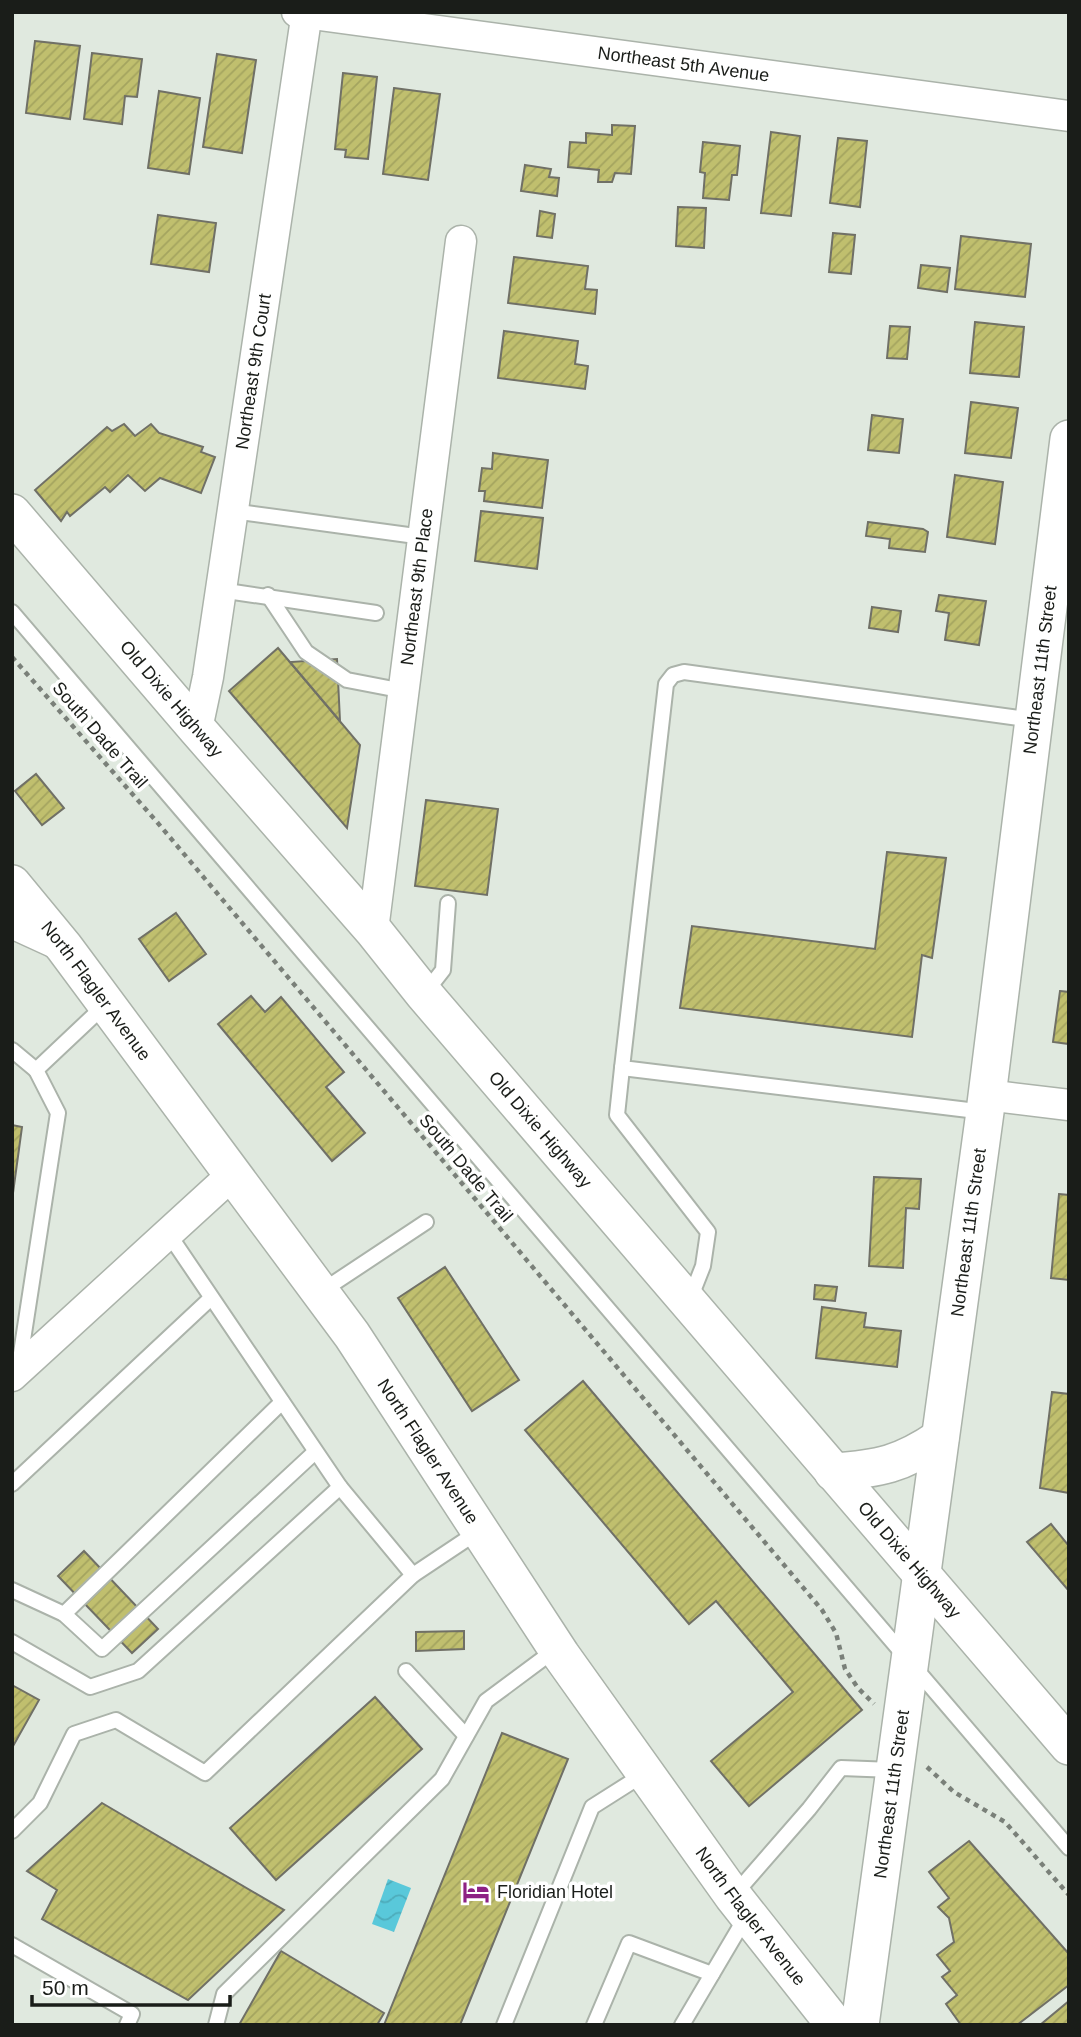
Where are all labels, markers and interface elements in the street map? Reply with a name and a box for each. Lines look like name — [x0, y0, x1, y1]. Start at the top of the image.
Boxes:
street label: Northeast 5th Avenue — [596, 43, 771, 86]
street label: Northeast 9th Court — [232, 292, 275, 451]
street label: Northeast 9th Place — [397, 507, 437, 667]
street label: Northeast 11th Street — [1020, 584, 1061, 756]
street label: Old Dixie Highway — [116, 637, 227, 761]
street label: South Dade Trail — [48, 678, 152, 792]
street label: North Flagler Avenue — [37, 917, 155, 1064]
street label: Old Dixie Highway — [485, 1067, 596, 1192]
street label: South Dade Trail — [415, 1110, 517, 1226]
street label: Northeast 11th Street — [947, 1147, 990, 1318]
street label: North Flagler Avenue — [374, 1375, 483, 1528]
street label: Old Dixie Highway — [854, 1498, 965, 1622]
street label: Northeast 11th Street — [870, 1709, 913, 1880]
street label: North Flagler Avenue — [691, 1843, 810, 1989]
hotel icon: Floridian Hotel — [461, 1877, 491, 1907]
place label: Floridian Hotel — [497, 1882, 613, 1902]
scale bar — [32, 1964, 229, 2008]
text: 50 m — [42, 1976, 89, 1999]

